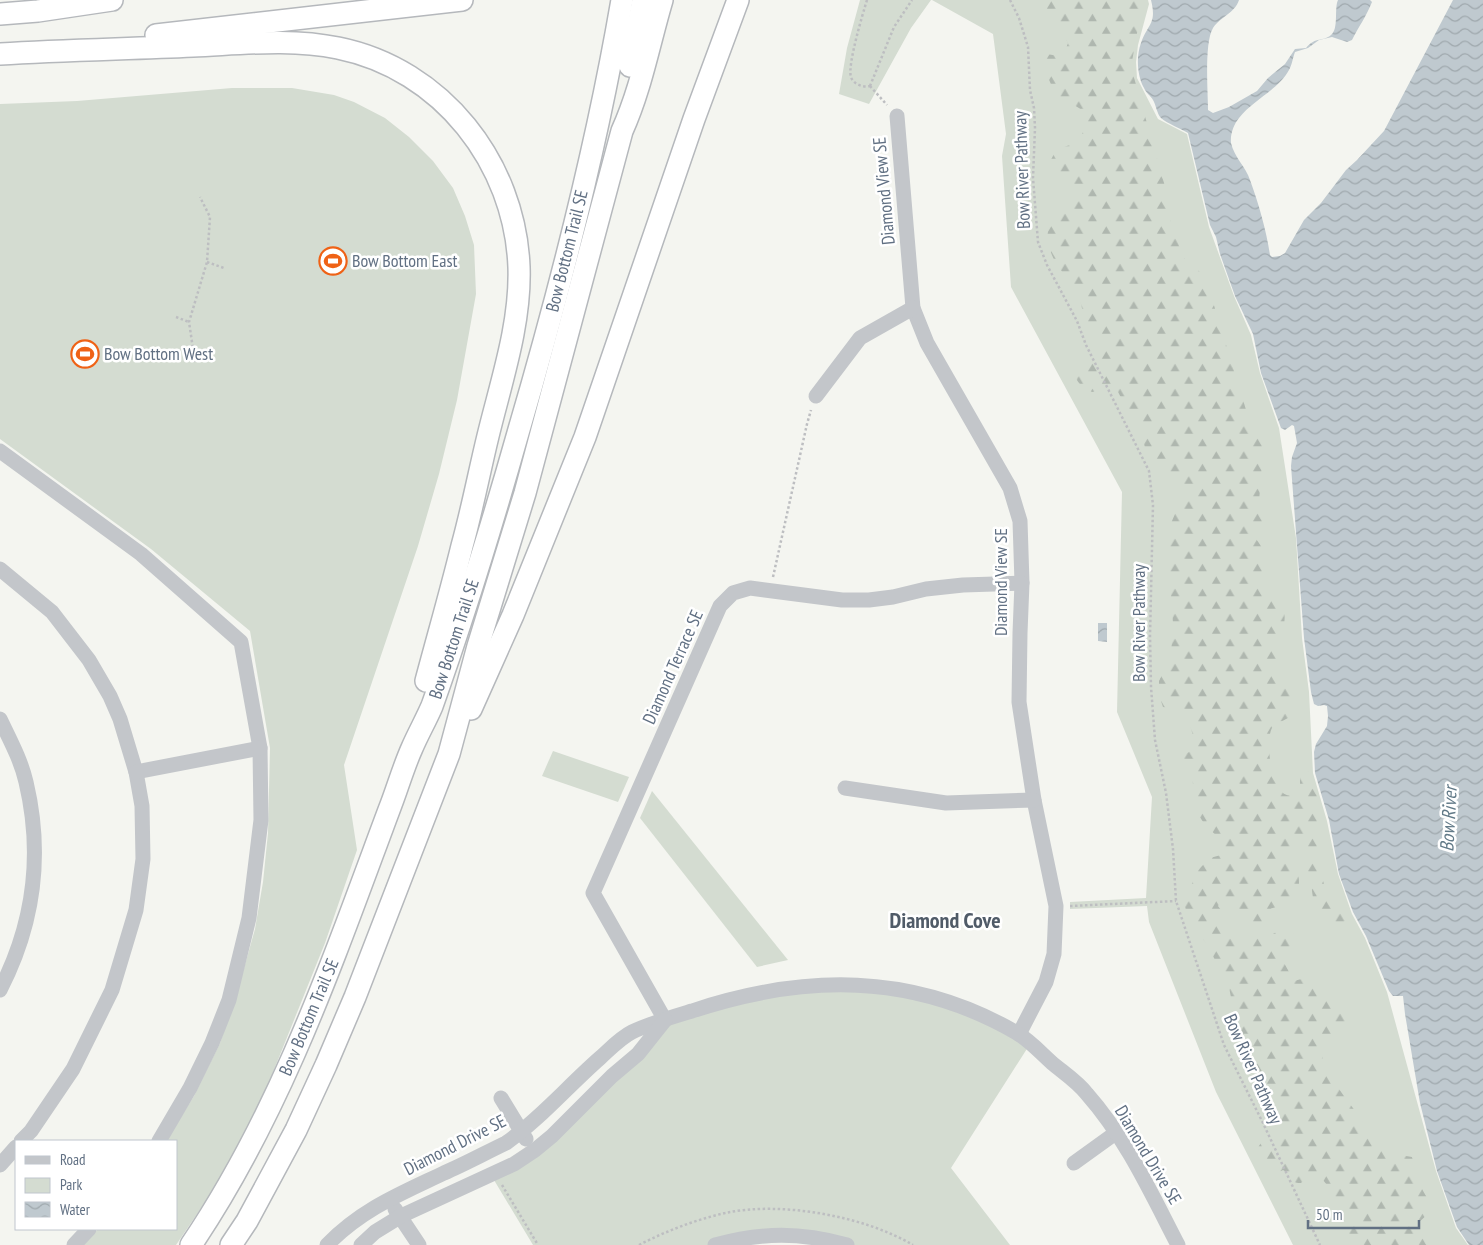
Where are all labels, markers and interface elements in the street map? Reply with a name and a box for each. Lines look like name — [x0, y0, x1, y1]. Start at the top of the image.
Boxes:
street label: Bow River Pathway — [1008, 110, 1035, 229]
street label: Diamond View SE — [867, 136, 900, 246]
street label: Bow Bottom Trail SE — [540, 187, 593, 314]
sports icon: Bow Bottom East — [318, 246, 348, 276]
place label: Bow Bottom East — [352, 249, 458, 272]
sports icon: Bow Bottom West — [70, 339, 100, 369]
place label: Bow Bottom West — [104, 342, 213, 365]
street label: Diamond View SE — [989, 528, 1012, 636]
street label: Bow River Pathway — [1127, 564, 1150, 682]
street label: Bow Bottom Trail SE — [423, 576, 484, 702]
street label: Diamond Terrace SE — [637, 606, 708, 727]
water label: Bow River — [1434, 783, 1462, 852]
district label: Diamond Cove — [889, 906, 1001, 934]
street label: Bow Bottom Trail SE — [274, 955, 344, 1079]
street label: Bow River Pathway — [1219, 1010, 1288, 1128]
street label: Diamond Drive SE — [1110, 1101, 1187, 1208]
street label: Diamond Drive SE — [400, 1109, 510, 1180]
legend — [15, 1140, 178, 1230]
text: Road — [60, 1150, 86, 1169]
text: Park — [60, 1175, 82, 1194]
scale bar — [1308, 1198, 1419, 1230]
text: Water — [60, 1200, 91, 1219]
text: 50 m — [1316, 1205, 1342, 1224]

